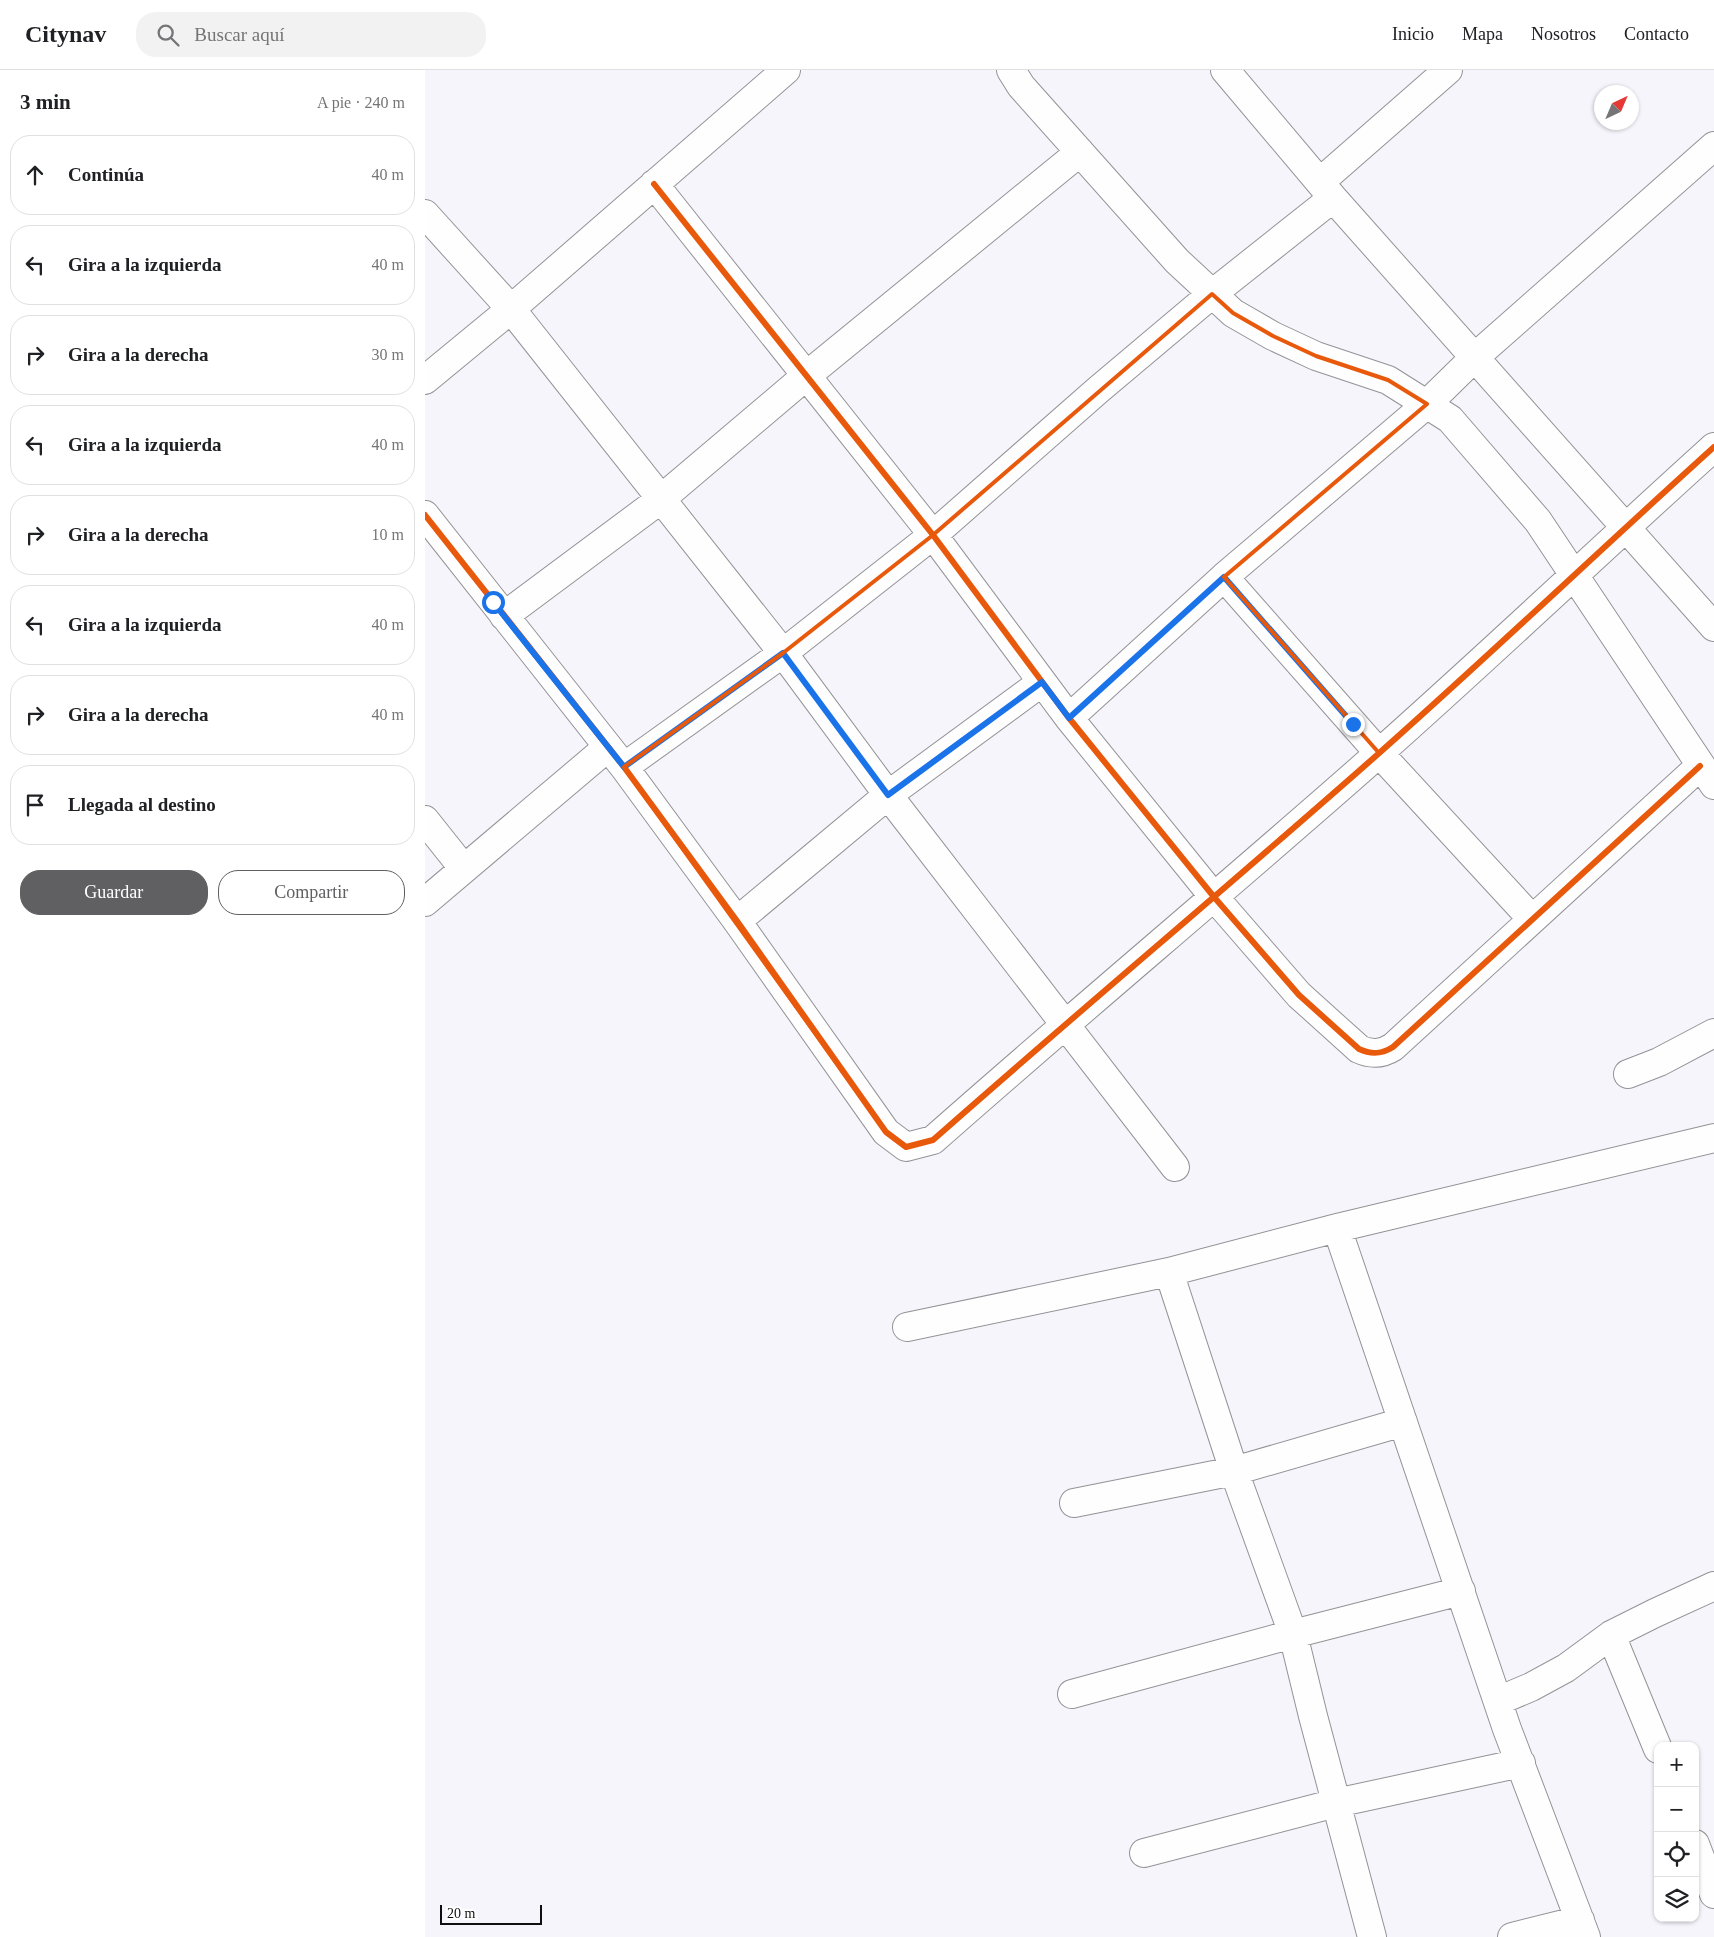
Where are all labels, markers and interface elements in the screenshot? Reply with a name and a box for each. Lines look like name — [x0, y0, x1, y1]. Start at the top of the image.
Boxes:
search box — [136, 12, 486, 57]
text: Citynav — [25, 21, 106, 47]
icon: search — [154, 21, 182, 49]
text: Buscar aquí — [194, 24, 285, 45]
text: Inicio — [1392, 24, 1434, 44]
text: Mapa — [1462, 24, 1503, 44]
text: Nosotros — [1531, 24, 1596, 44]
text: Contacto — [1624, 24, 1689, 44]
north arrow — [1594, 85, 1639, 130]
text: 3 min — [20, 90, 71, 114]
text: A pie · 240 m — [317, 94, 405, 111]
icon: ahead — [21, 161, 49, 189]
text: Continúa — [68, 164, 144, 185]
text: 40 m — [372, 166, 404, 183]
icon: left — [21, 251, 49, 279]
text: Gira a la izquierda — [68, 254, 222, 275]
text: 40 m — [372, 256, 404, 273]
icon: right — [21, 341, 49, 369]
text: Gira a la derecha — [68, 344, 209, 365]
text: 30 m — [372, 346, 404, 363]
icon: left — [21, 431, 49, 459]
text: Gira a la izquierda — [68, 434, 222, 455]
text: 40 m — [372, 436, 404, 453]
icon: right — [21, 521, 49, 549]
text: Gira a la derecha — [68, 524, 209, 545]
text: 10 m — [372, 526, 404, 543]
route start — [482, 591, 505, 614]
icon: left — [21, 611, 49, 639]
text: Gira a la izquierda — [68, 614, 222, 635]
text: 40 m — [372, 616, 404, 633]
icon: right — [21, 701, 49, 729]
text: Gira a la derecha — [68, 704, 209, 725]
text: 40 m — [372, 706, 404, 723]
route end — [1342, 713, 1365, 736]
icon: arrive — [21, 791, 49, 819]
text: Llegada al destino — [68, 794, 216, 815]
button: Guardar — [20, 870, 208, 915]
button: Compartir — [218, 870, 405, 915]
map controls — [1654, 1742, 1699, 1922]
button: + — [1654, 1742, 1699, 1787]
button: − — [1654, 1787, 1699, 1832]
button: locate — [1654, 1832, 1699, 1877]
button: layers — [1654, 1877, 1699, 1922]
scale bar — [440, 1902, 543, 1925]
text: 20 m — [447, 1906, 475, 1921]

